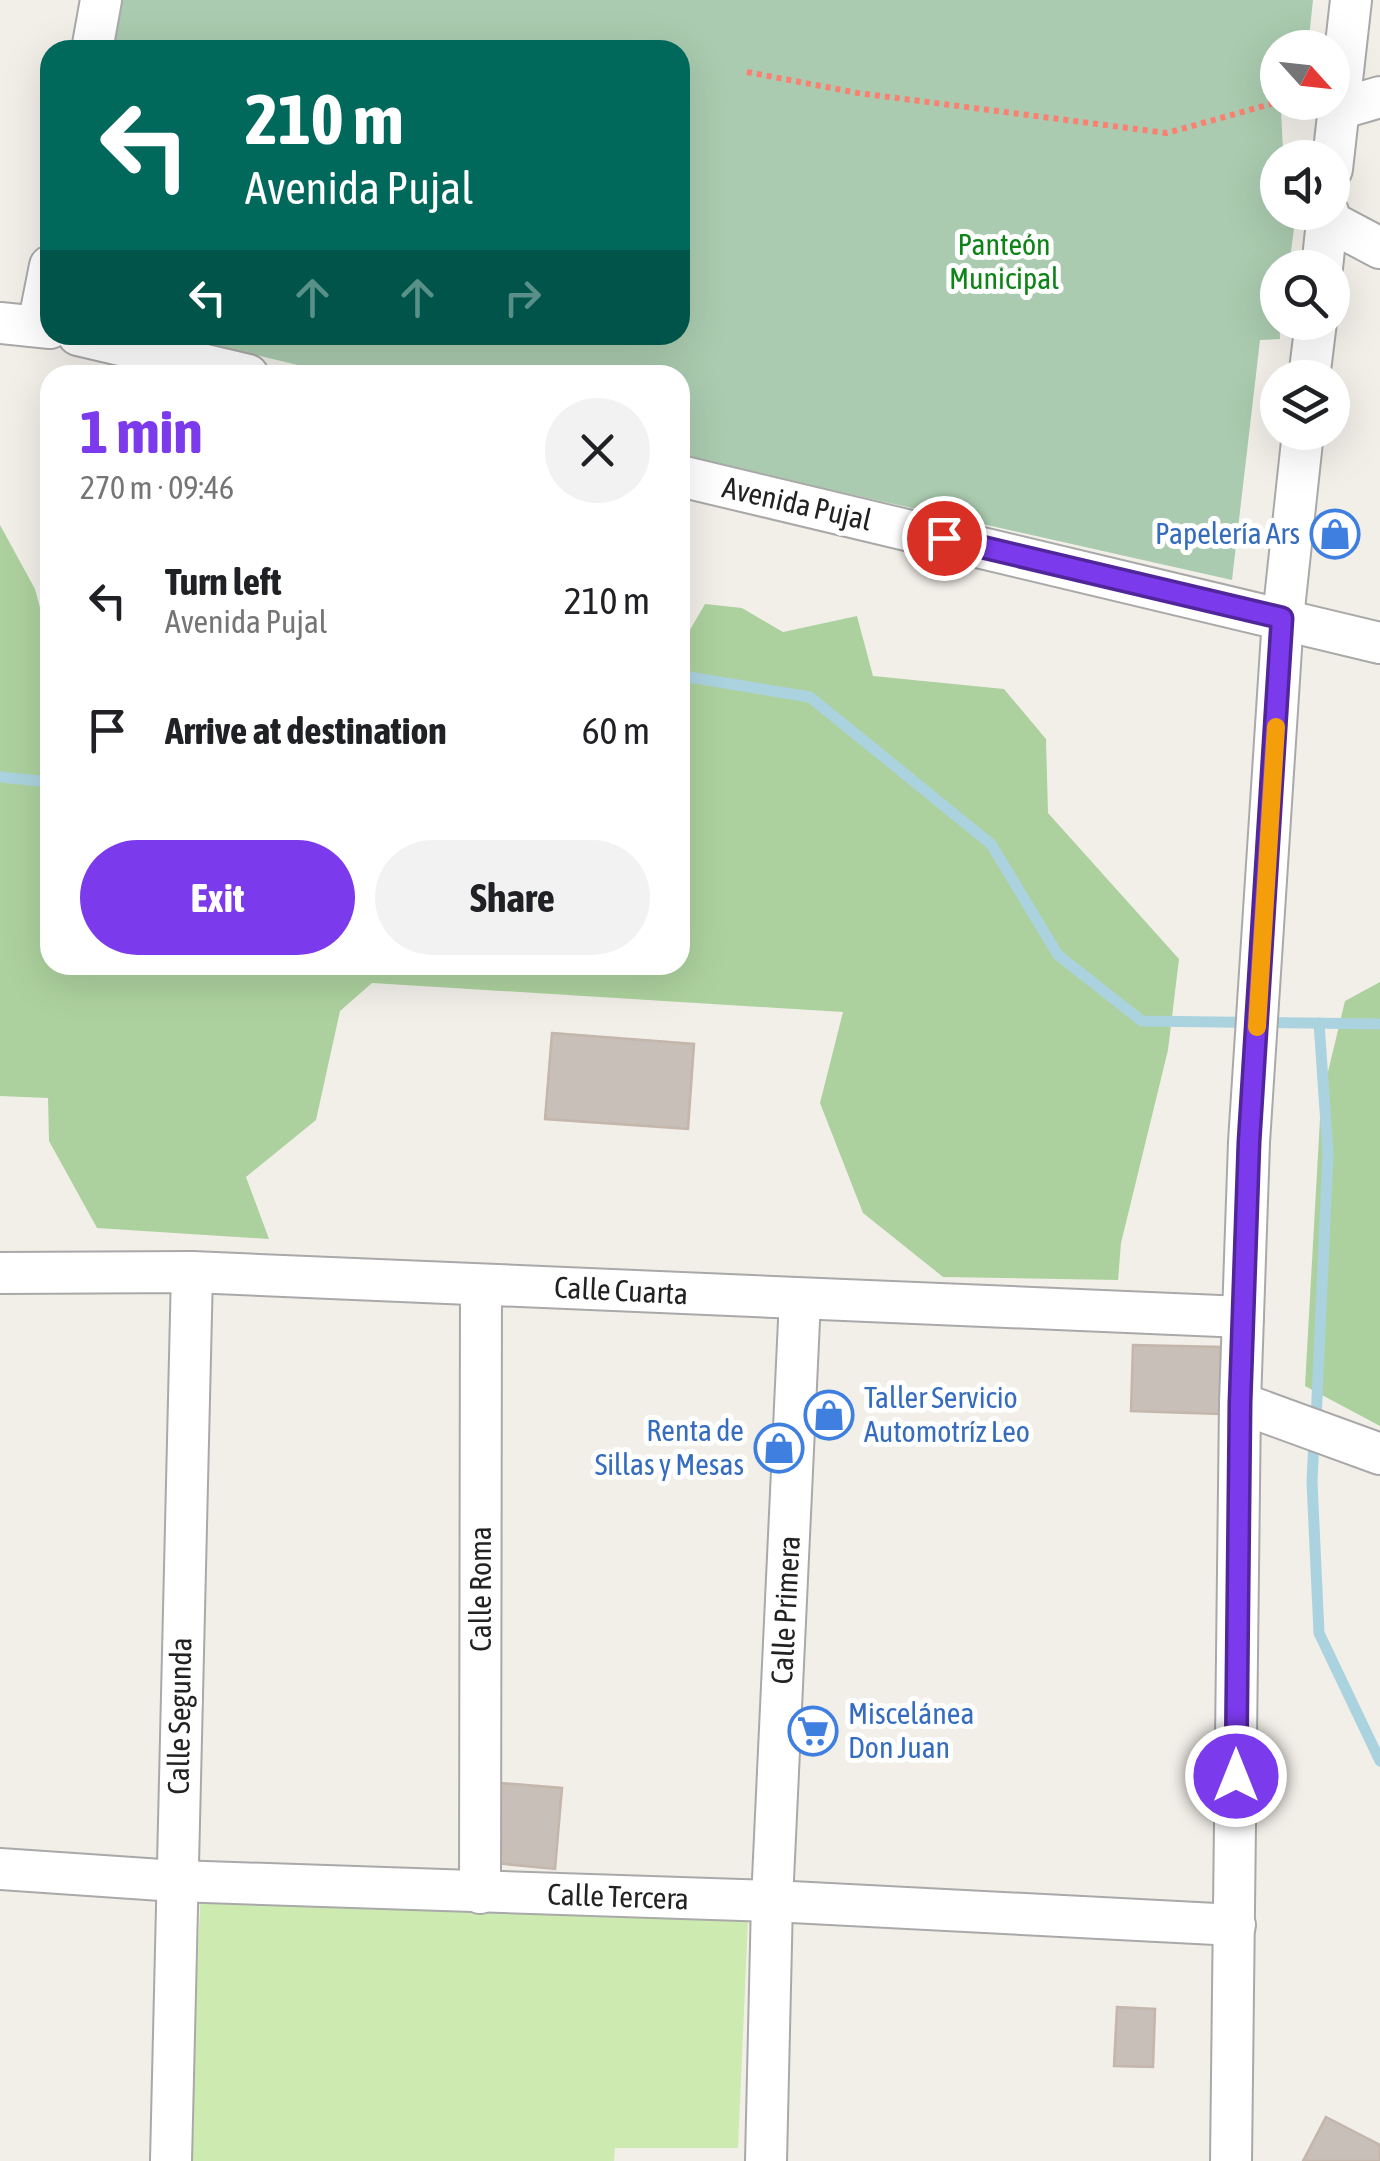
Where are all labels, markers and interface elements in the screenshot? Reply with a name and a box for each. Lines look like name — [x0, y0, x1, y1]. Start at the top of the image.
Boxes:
north arrow — [1260, 30, 1350, 120]
map controls — [1260, 30, 1350, 450]
text: 210 m — [245, 79, 404, 159]
icon: left — [80, 80, 210, 210]
button: sound — [1260, 140, 1350, 230]
text: Avenida Pujal — [245, 162, 473, 214]
park label: Panteón Municipal — [949, 227, 1059, 295]
button: search — [1260, 250, 1350, 340]
icon: left — [180, 270, 235, 325]
icon: ahead — [285, 270, 340, 325]
icon: ahead — [390, 270, 445, 325]
icon: right — [495, 270, 550, 325]
button: layers — [1260, 360, 1350, 450]
text: 1 min — [80, 397, 203, 466]
button: close — [545, 398, 650, 503]
text: 270 m · 09:46 — [80, 469, 234, 506]
street label: Avenida Pujal — [719, 469, 875, 537]
pin — [902, 496, 987, 581]
shop icon: Papelería Ars — [1309, 508, 1361, 560]
icon: arrive — [917, 511, 972, 566]
place label: Papelería Ars — [1155, 516, 1300, 550]
text: Turn left — [165, 560, 281, 603]
icon: left — [80, 573, 135, 628]
text: 210 m — [564, 579, 650, 622]
text: Avenida Pujal — [165, 603, 327, 640]
icon: arrive — [80, 703, 135, 758]
text: Arrive at destination — [165, 709, 447, 752]
text: 60 m — [582, 709, 650, 752]
button: Exit — [80, 840, 355, 955]
button: Share — [375, 840, 650, 955]
street label: Calle Cuarta — [553, 1270, 689, 1310]
place label: Taller Servicio Automotríz Leo — [864, 1380, 1030, 1448]
shop icon: Taller Servicio Automotríz Leo — [803, 1389, 855, 1441]
place label: Renta de Sillas y Mesas — [595, 1413, 744, 1481]
shop icon: Renta de Sillas y Mesas — [753, 1422, 805, 1474]
street label: Calle Roma — [463, 1526, 497, 1652]
street label: Calle Primera — [764, 1535, 806, 1685]
street label: Calle Segunda — [161, 1637, 197, 1795]
place label: Miscelánea Don Juan — [848, 1696, 974, 1764]
supermarket icon: Miscelánea Don Juan — [787, 1705, 839, 1757]
position arrow — [1184, 1724, 1288, 1828]
street label: Calle Tercera — [547, 1877, 689, 1915]

